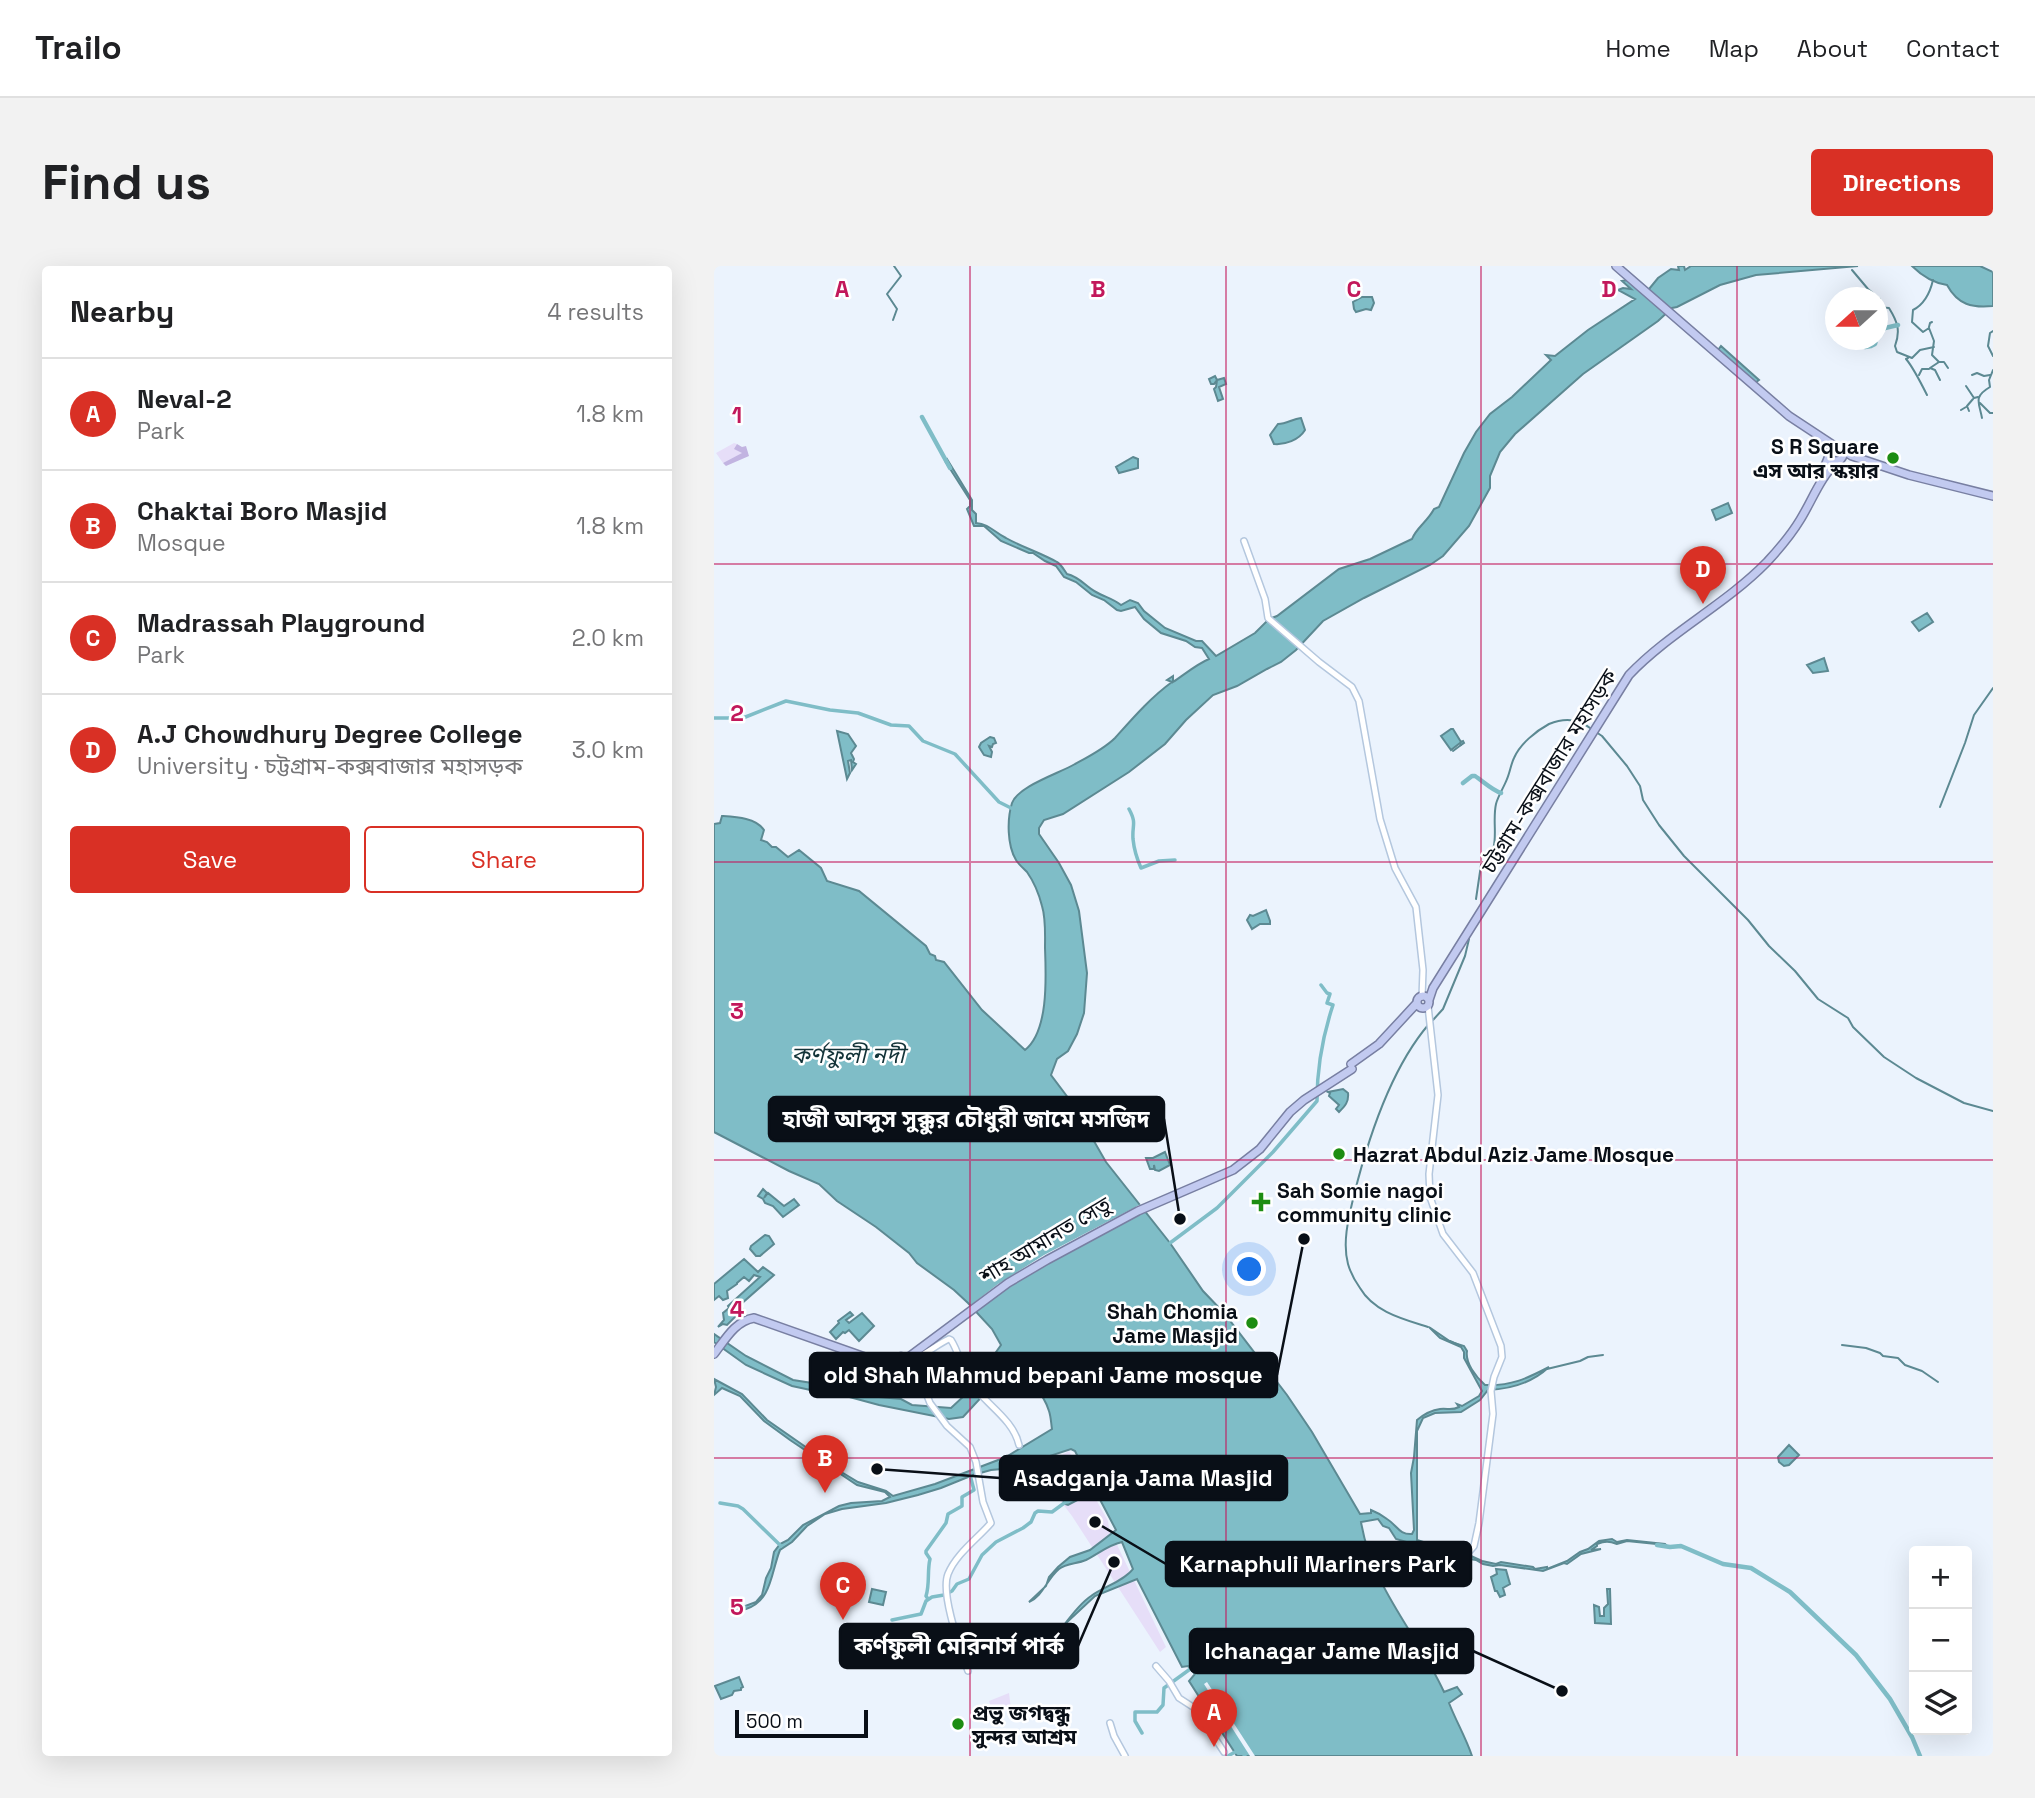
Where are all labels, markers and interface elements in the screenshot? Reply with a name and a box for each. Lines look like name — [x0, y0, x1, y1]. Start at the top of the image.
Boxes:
text: Trailo — [35, 27, 122, 69]
text: Home — [1605, 33, 1671, 64]
text: Map — [1709, 33, 1759, 64]
text: About — [1797, 33, 1868, 64]
text: Contact — [1906, 33, 2000, 64]
button: Directions — [1811, 149, 1993, 216]
text: Find us — [42, 151, 211, 213]
text: A — [835, 274, 850, 304]
text: B — [1090, 274, 1106, 304]
text: C — [1347, 274, 1361, 304]
text: D — [1601, 274, 1617, 304]
north arrow — [1825, 287, 1888, 350]
text: Nearby — [70, 292, 174, 331]
text: 4 results — [547, 297, 644, 327]
text: Neval-2 — [137, 382, 232, 416]
text: A — [86, 399, 100, 429]
text: 1.8 km — [576, 399, 644, 429]
text: 1 — [732, 400, 742, 430]
text: Park — [137, 416, 185, 446]
place label: S R Square এস আর স্কয়ার — [1753, 433, 1879, 484]
marker: S R Square এস আর স্কয়ার — [1885, 450, 1901, 466]
text: Chaktai Boro Masjid — [137, 494, 387, 528]
text: B — [85, 511, 101, 541]
text: 1.8 km — [576, 511, 644, 541]
text: Mosque — [137, 528, 226, 558]
pin: D — [1680, 546, 1726, 604]
text: Madrassah Playground — [137, 606, 425, 640]
text: C — [86, 623, 100, 653]
text: 2.0 km — [572, 623, 644, 653]
text: Park — [137, 640, 185, 670]
street label: চট্টগ্রাম-কক্সবাজার মহাসড়ক — [1475, 663, 1623, 879]
text: 2 — [730, 698, 744, 728]
text: A.J Chowdhury Degree College — [137, 717, 522, 751]
text: D — [85, 735, 101, 765]
text: 3.0 km — [572, 735, 644, 765]
text: University · চট্টগ্রাম-কক্সবাজার মহাসড়ক — [137, 751, 523, 781]
button: Save — [70, 826, 350, 893]
button: Share — [364, 826, 644, 893]
text: 3 — [730, 996, 744, 1026]
water label: কর্ণফুলী নদী — [791, 1040, 909, 1070]
callout: হাজী আব্দুস সুক্কুর চৌধুরী জামে মসজিদ — [769, 1097, 1164, 1141]
text: হাজী আব্দুস সুক্কুর চৌধুরী জামে মসজিদ — [781, 1104, 1151, 1135]
place label: Hazrat Abdul Aziz Jame Mosque — [1353, 1141, 1674, 1168]
marker: Hazrat Abdul Aziz Jame Mosque — [1331, 1146, 1347, 1162]
place label: Sah Somie nagoi community clinic — [1277, 1177, 1451, 1228]
street label: শাহ আমানত সেতু — [974, 1190, 1116, 1290]
marker: Sah Somie nagoi community clinic — [1251, 1192, 1271, 1212]
your location — [1232, 1252, 1266, 1286]
text: 4 — [730, 1294, 745, 1324]
place label: Shah Chomia Jame Masjid — [1107, 1298, 1238, 1349]
marker: Shah Chomia Jame Masjid — [1244, 1315, 1260, 1331]
callout: old Shah Mahmud bepani Jame mosque — [810, 1353, 1277, 1397]
text: old Shah Mahmud bepani Jame mosque — [823, 1360, 1263, 1390]
pin: B — [802, 1435, 848, 1493]
callout: Asadganja Jama Masjid — [1000, 1456, 1287, 1500]
text: Asadganja Jama Masjid — [1013, 1463, 1273, 1493]
callout: Karnaphuli Mariners Park — [1166, 1542, 1471, 1586]
map controls — [1909, 1546, 1972, 1735]
button: + — [1909, 1546, 1972, 1609]
text: Karnaphuli Mariners Park — [1179, 1549, 1457, 1579]
pin: C — [820, 1562, 866, 1620]
text: 5 — [730, 1592, 744, 1622]
button: − — [1909, 1609, 1972, 1672]
callout: কর্ণফুলী মেরিনার্স পার্ক — [840, 1624, 1078, 1668]
callout: Ichanagar Jame Masjid — [1190, 1629, 1473, 1673]
text: কর্ণফুলী মেরিনার্স পার্ক — [853, 1631, 1064, 1661]
text: Ichanagar Jame Masjid — [1205, 1636, 1459, 1666]
button: layers — [1909, 1672, 1972, 1735]
pin: A — [1191, 1689, 1237, 1747]
place label: প্রভু জগদ্বন্ধু সুন্দর আশ্রম — [971, 1699, 1078, 1750]
scale bar — [735, 1707, 868, 1739]
text: 500 m — [746, 1709, 803, 1734]
marker: প্রভু জগদ্বন্ধু সুন্দর আশ্রম — [950, 1716, 966, 1732]

